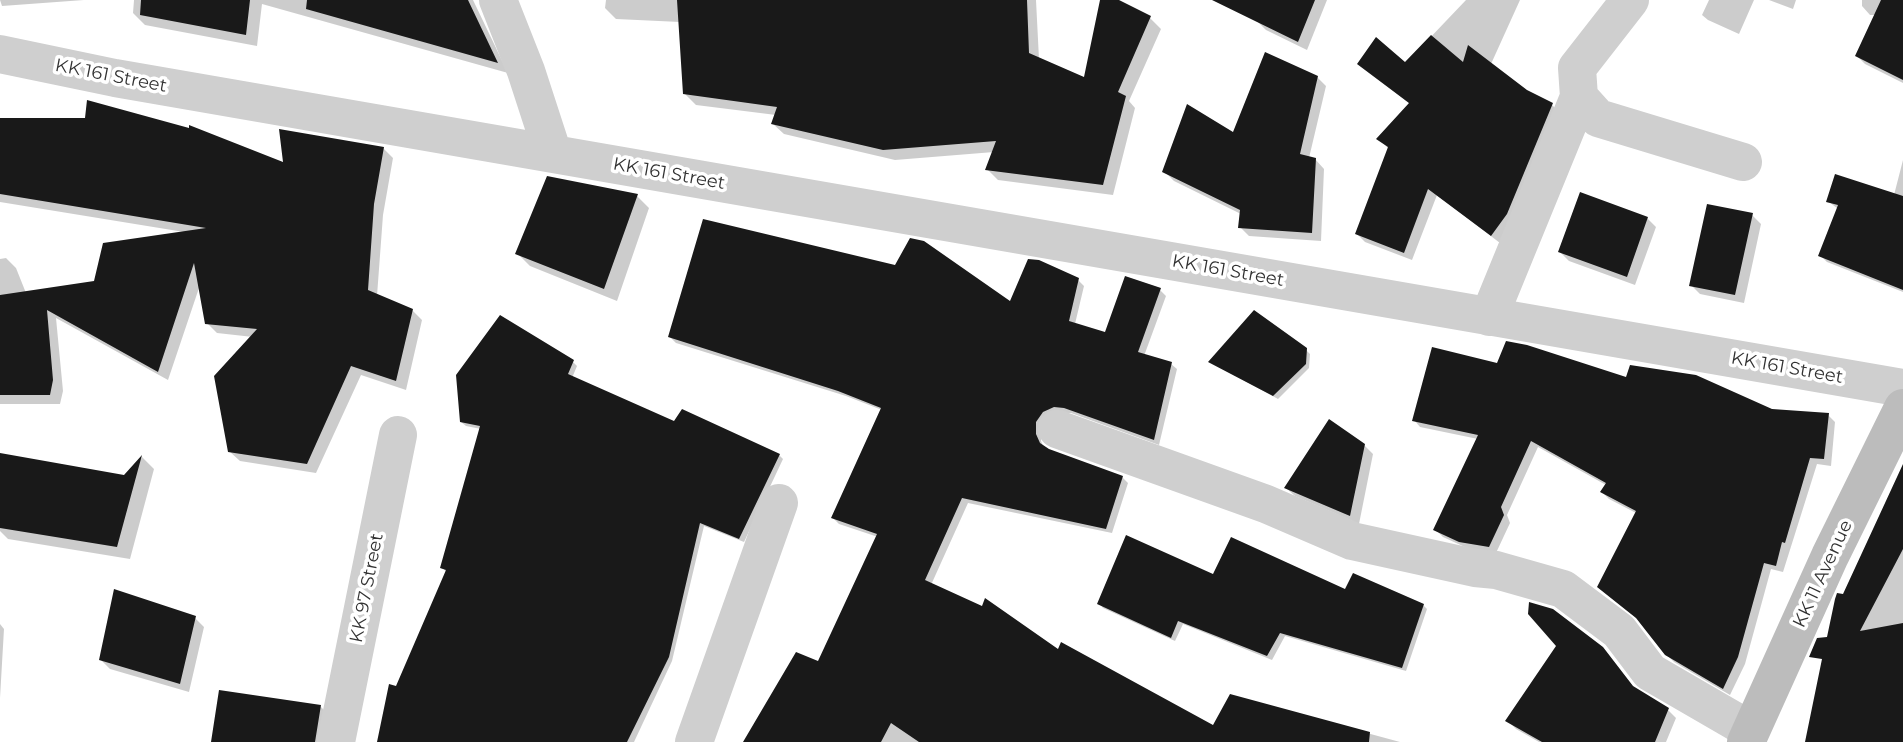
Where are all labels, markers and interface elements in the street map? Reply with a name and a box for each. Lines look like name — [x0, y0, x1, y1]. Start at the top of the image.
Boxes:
street label: KK 161 Street — [53, 55, 169, 97]
street label: KK 161 Street — [611, 154, 727, 194]
street label: KK 161 Street — [1170, 251, 1286, 291]
street label: KK 161 Street — [1729, 348, 1845, 388]
street label: KK 11 Avenue — [1789, 517, 1857, 631]
street label: KK 97 Street — [346, 532, 388, 644]

